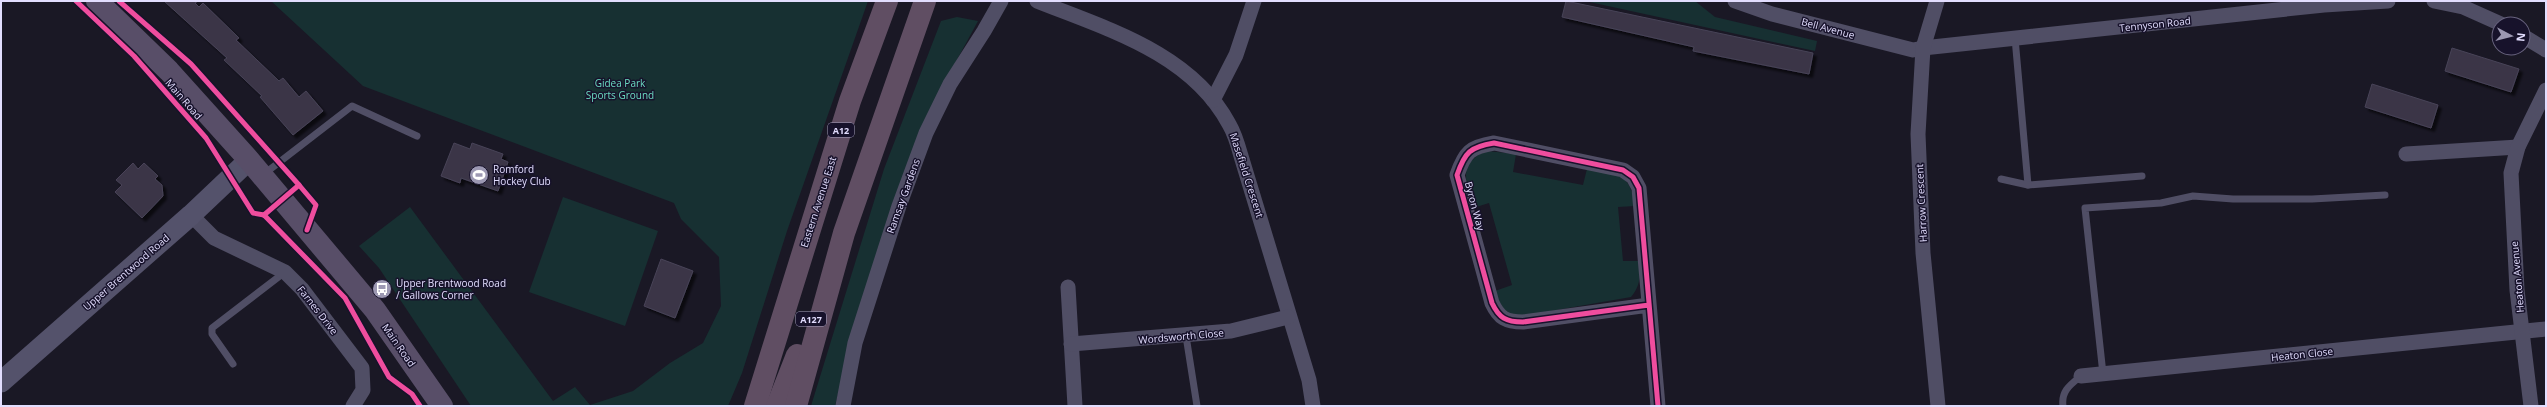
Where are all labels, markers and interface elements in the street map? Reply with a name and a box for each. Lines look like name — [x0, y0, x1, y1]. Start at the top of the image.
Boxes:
street label: Tennyson Road — [2119, 13, 2191, 35]
street label: Bell Avenue — [1800, 14, 1857, 42]
north arrow — [2491, 16, 2531, 56]
text: N — [2513, 32, 2529, 43]
street label: Main Road — [162, 76, 206, 122]
park label: Gidea Park Sports Ground — [586, 76, 654, 102]
road number: A12 — [828, 123, 854, 137]
street label: Masefield Crescent — [1227, 131, 1267, 220]
street label: Eastern Avenue East — [797, 154, 839, 249]
street label: Ramsay Gardens — [883, 157, 923, 235]
place label: Romford Hockey Club — [493, 162, 551, 188]
street label: Harrow Crescent — [1912, 163, 1930, 242]
sports icon: Romford Hockey Club — [468, 164, 490, 186]
street label: Byron Way — [1462, 180, 1489, 233]
street label: Upper Brentwood Road — [80, 231, 172, 313]
street label: Heaton Avenue — [2507, 240, 2527, 313]
place label: Upper Brentwood Road / Gallows Corner — [396, 276, 506, 302]
bus stop icon: Upper Brentwood Road / Gallows Corner — [371, 278, 393, 300]
street label: Farnes Drive — [295, 283, 342, 338]
road number: A127 — [796, 312, 826, 326]
street label: Main Road — [379, 321, 419, 369]
street label: Wordsworth Close — [1138, 325, 1225, 347]
street label: Heaton Close — [2270, 344, 2334, 364]

